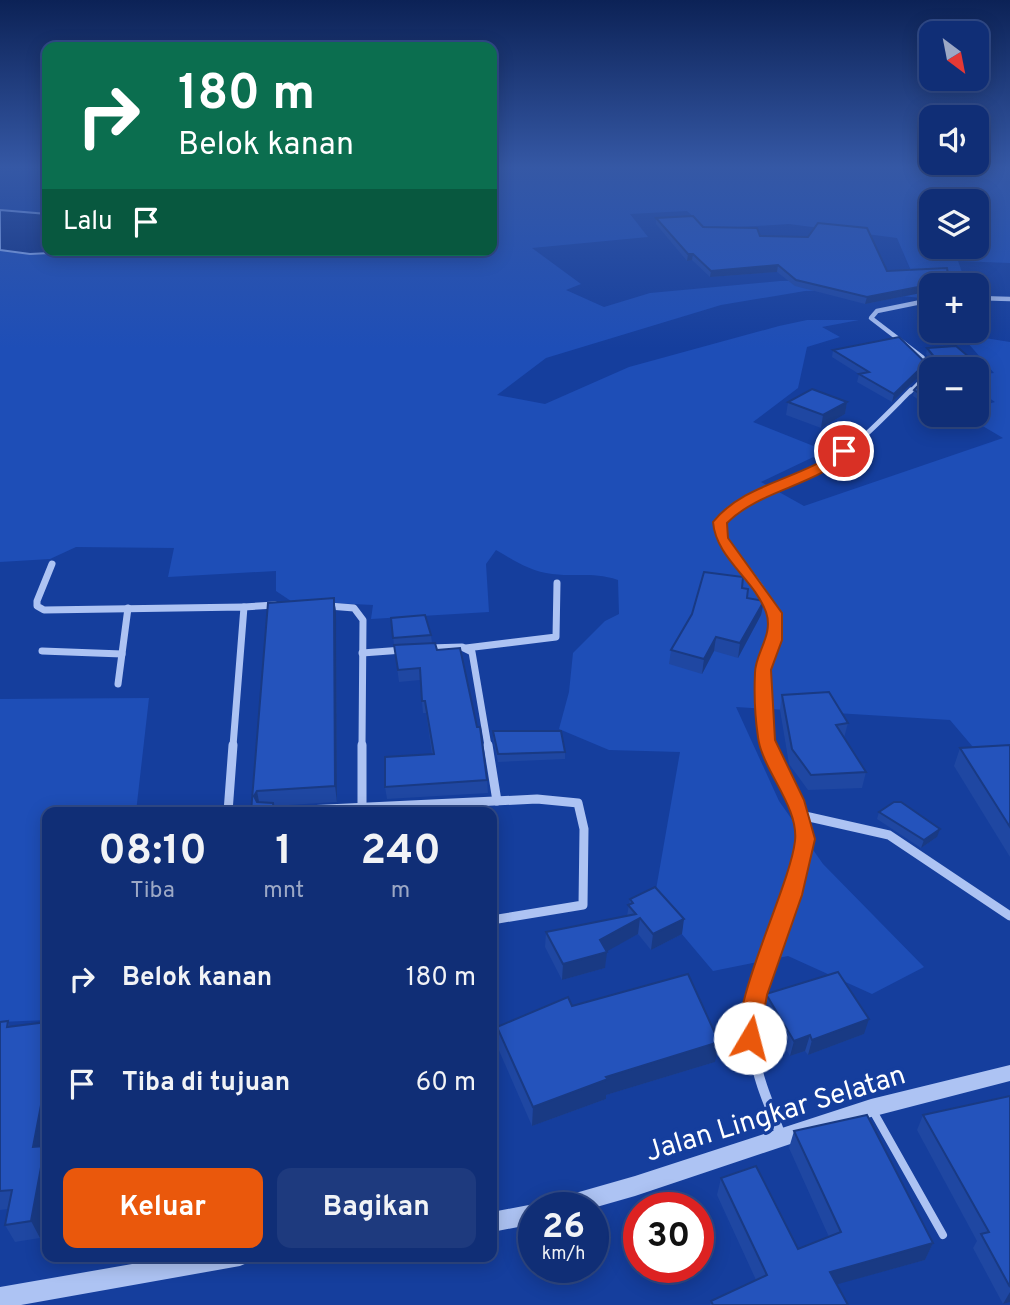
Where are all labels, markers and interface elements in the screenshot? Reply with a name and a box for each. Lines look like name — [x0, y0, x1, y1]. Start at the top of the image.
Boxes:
north arrow — [919, 21, 989, 91]
map controls — [919, 21, 989, 427]
text: 180 m — [178, 65, 315, 127]
icon: right — [63, 70, 154, 161]
button: sound — [919, 105, 989, 175]
text: Belok kanan — [178, 126, 354, 166]
button: layers — [919, 189, 989, 259]
icon: arrive — [127, 203, 165, 241]
text: Lalu — [63, 206, 113, 239]
button: + — [919, 273, 989, 343]
button: − — [919, 357, 989, 427]
pin — [814, 421, 874, 481]
icon: arrive — [825, 432, 863, 470]
text: 08:10 — [98, 826, 207, 879]
text: 1 — [275, 826, 292, 879]
text: 240 — [360, 826, 441, 879]
text: Tiba — [130, 877, 175, 906]
text: mnt — [263, 877, 304, 906]
text: m — [391, 877, 410, 906]
icon: right — [63, 960, 101, 998]
text: Belok kanan — [122, 962, 272, 995]
text: 180 m — [406, 962, 476, 995]
position arrow — [713, 1001, 787, 1075]
street label: Jalan Lingkar Selatan — [641, 1058, 910, 1172]
icon: arrive — [63, 1065, 101, 1103]
text: Tiba di tujuan — [122, 1067, 290, 1100]
text: 60 m — [416, 1067, 476, 1100]
button: Keluar — [63, 1168, 263, 1248]
button: Bagikan — [277, 1168, 476, 1248]
speed limit sign: 30 — [623, 1192, 714, 1283]
text: 26 — [542, 1206, 585, 1250]
text: km/h — [542, 1243, 585, 1266]

